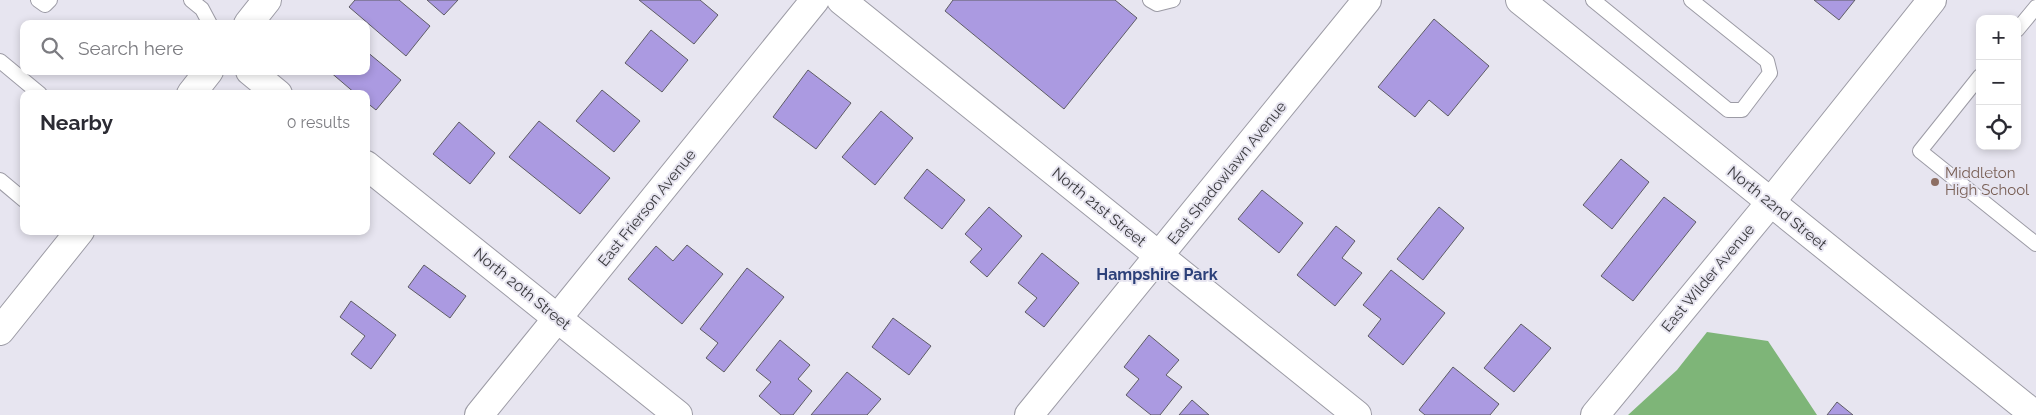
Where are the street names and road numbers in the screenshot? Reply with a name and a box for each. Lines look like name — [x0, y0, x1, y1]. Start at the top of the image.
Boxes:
street label: East Shadowlawn Avenue — [1164, 98, 1290, 248]
street label: East Frierson Avenue — [594, 146, 700, 270]
street label: North 22nd Street — [1724, 163, 1830, 253]
street label: North 21st Street — [1049, 164, 1149, 250]
street label: East Wilder Avenue — [1658, 220, 1758, 335]
street label: North 20th Street — [470, 244, 574, 334]

